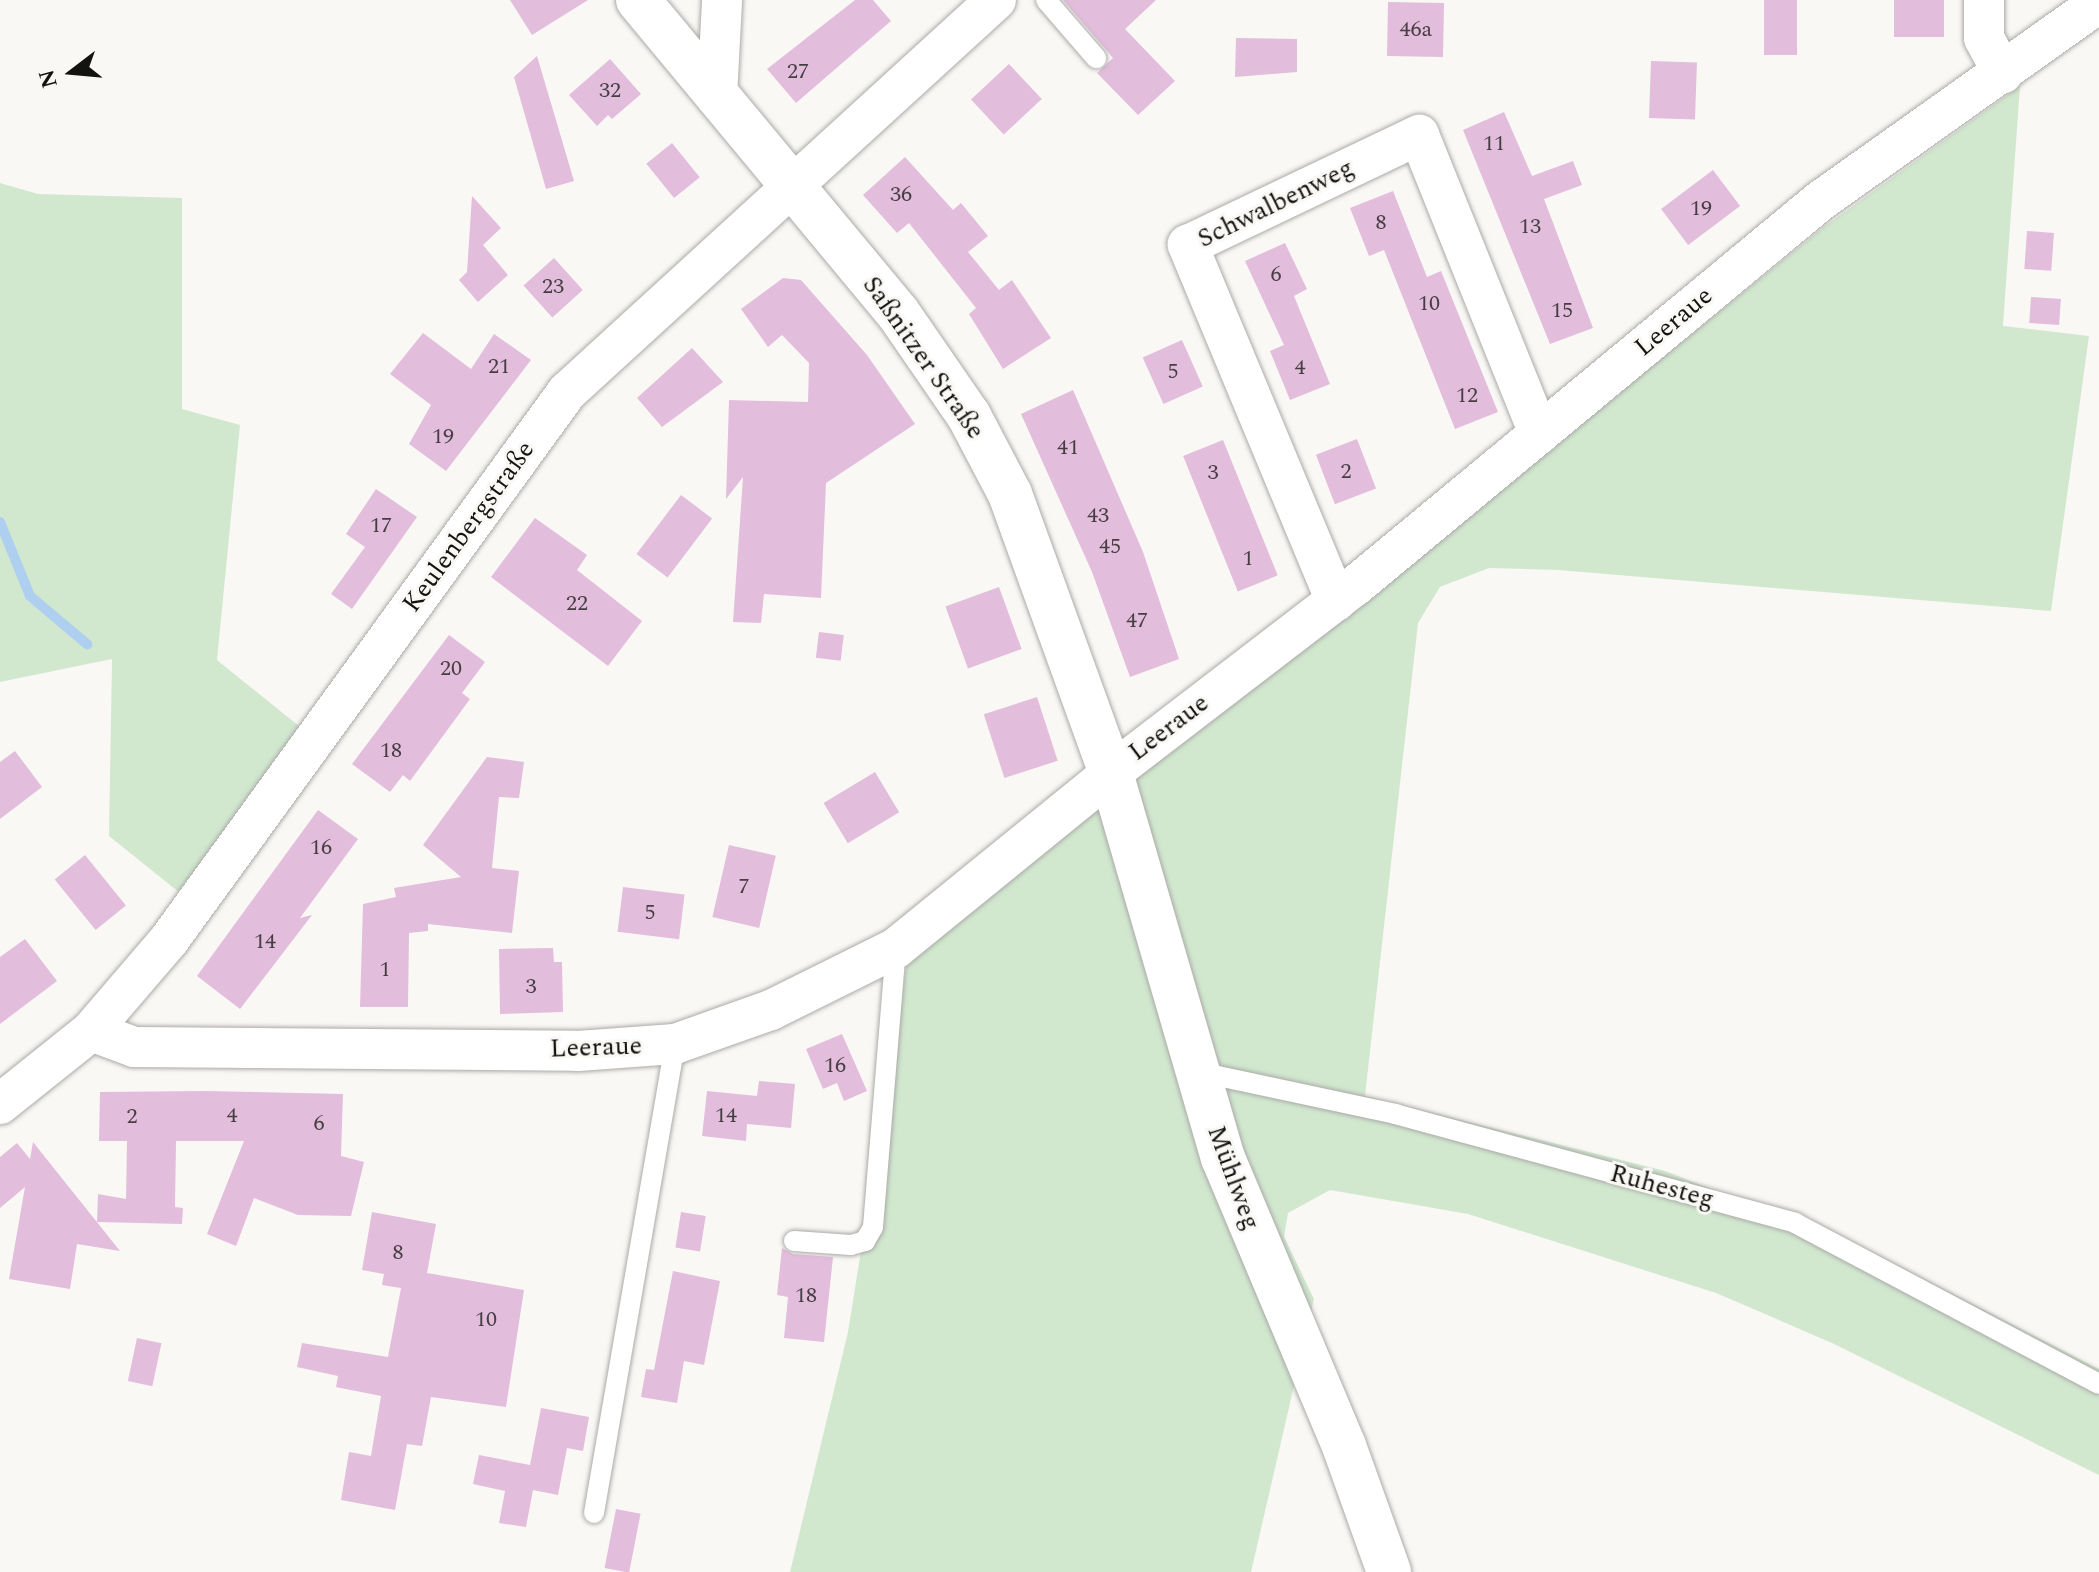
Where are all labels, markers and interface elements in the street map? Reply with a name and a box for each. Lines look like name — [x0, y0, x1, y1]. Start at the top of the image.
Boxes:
house number: 46a — [1400, 17, 1432, 43]
north arrow — [32, 32, 112, 112]
house number: 27 — [787, 59, 809, 85]
text: N — [30, 66, 67, 92]
house number: 32 — [599, 78, 621, 104]
house number: 11 — [1483, 131, 1505, 157]
street label: Schwalbenweg — [1193, 153, 1359, 255]
house number: 36 — [890, 182, 912, 208]
house number: 19 — [1690, 196, 1712, 222]
house number: 8 — [1376, 210, 1386, 236]
house number: 13 — [1519, 214, 1541, 240]
house number: 6 — [1271, 262, 1281, 288]
street label: Saßnitzer Straße — [855, 271, 991, 445]
house number: 23 — [542, 274, 564, 300]
street label: Leeraue — [1629, 280, 1719, 364]
house number: 10 — [1418, 291, 1440, 317]
house number: 15 — [1551, 298, 1573, 324]
house number: 21 — [488, 354, 510, 380]
house number: 4 — [1295, 355, 1305, 381]
house number: 5 — [1168, 359, 1178, 385]
house number: 12 — [1456, 383, 1478, 409]
house number: 19 — [432, 424, 454, 450]
street label: Keulenbergstraße — [396, 435, 542, 619]
house number: 41 — [1057, 435, 1079, 461]
house number: 2 — [1341, 459, 1351, 485]
house number: 3 — [1208, 460, 1218, 486]
house number: 43 — [1087, 503, 1109, 529]
house number: 17 — [370, 513, 392, 539]
house number: 45 — [1099, 534, 1121, 560]
house number: 1 — [1243, 546, 1253, 572]
house number: 22 — [566, 591, 588, 617]
house number: 47 — [1126, 608, 1148, 634]
house number: 20 — [440, 656, 462, 682]
street label: Leeraue — [1123, 688, 1215, 768]
house number: 18 — [380, 738, 402, 764]
house number: 16 — [310, 835, 332, 861]
house number: 7 — [739, 874, 749, 900]
house number: 5 — [645, 900, 655, 926]
house number: 14 — [254, 929, 276, 955]
house number: 1 — [380, 957, 390, 983]
house number: 3 — [526, 974, 536, 1000]
street label: Leeraue — [549, 1031, 643, 1065]
house number: 16 — [824, 1053, 846, 1079]
house number: 4 — [227, 1103, 237, 1129]
house number: 14 — [715, 1103, 737, 1129]
house number: 2 — [127, 1104, 137, 1130]
house number: 6 — [314, 1111, 324, 1137]
street label: Mühlweg — [1200, 1122, 1266, 1234]
street label: Ruhesteg — [1607, 1158, 1717, 1216]
house number: 8 — [393, 1240, 403, 1266]
house number: 18 — [795, 1283, 817, 1309]
house number: 10 — [475, 1307, 497, 1333]

